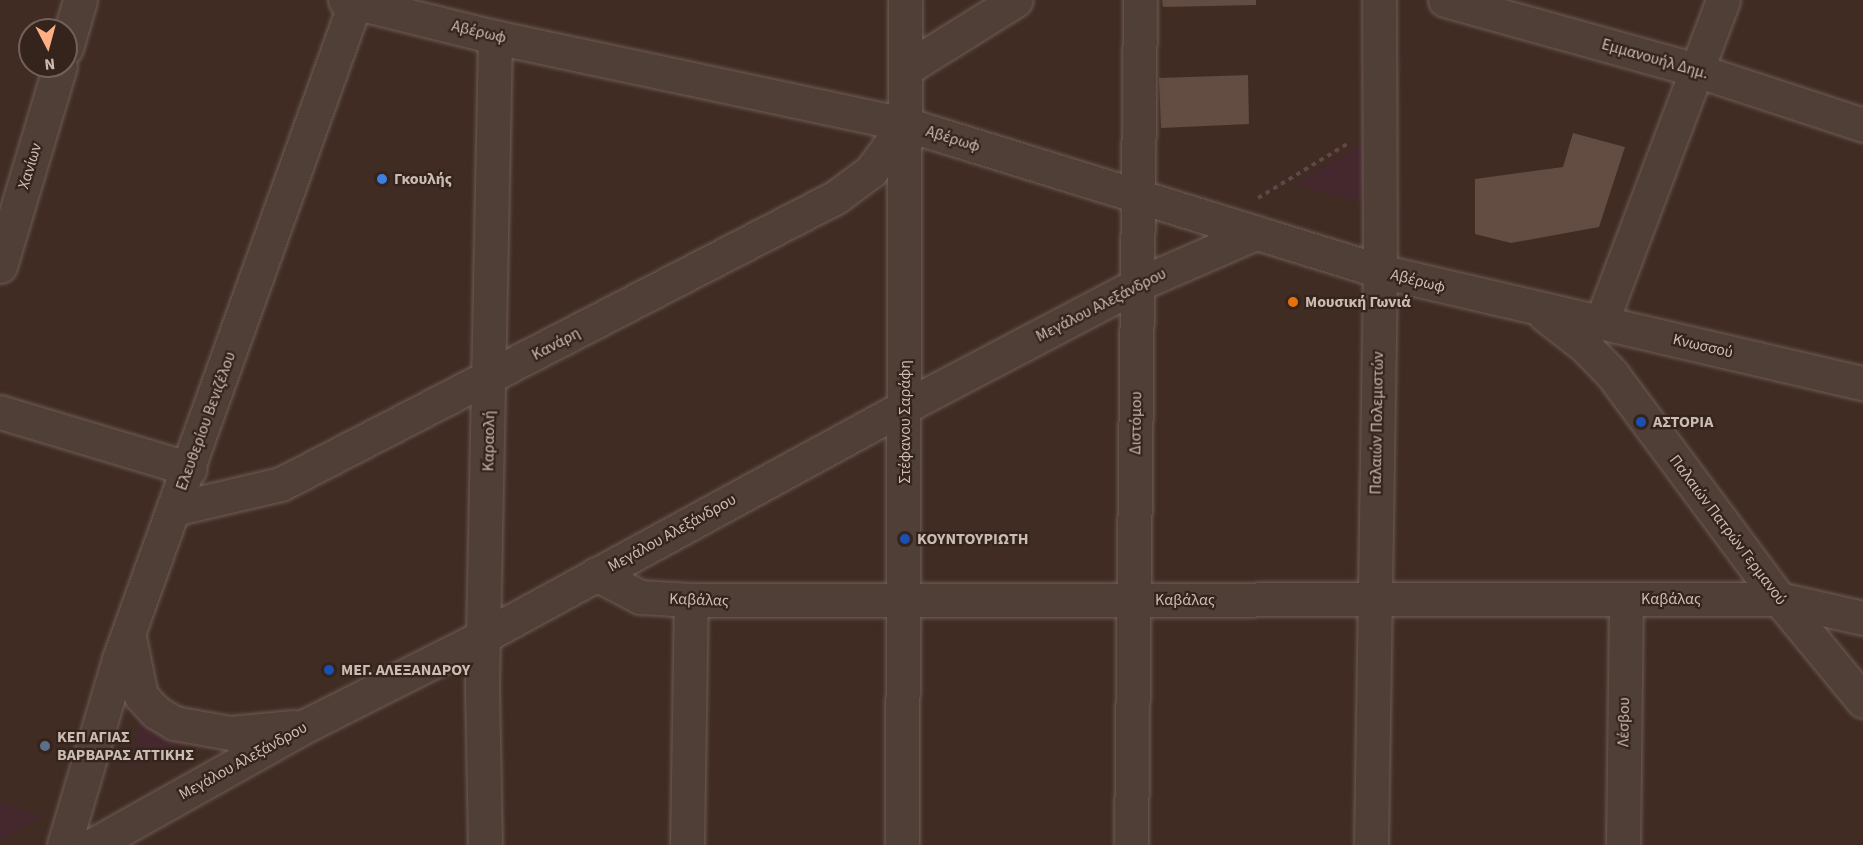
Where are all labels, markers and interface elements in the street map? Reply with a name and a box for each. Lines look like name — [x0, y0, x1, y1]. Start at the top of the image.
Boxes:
street label: Αβέρωφ — [450, 16, 508, 48]
north arrow — [18, 18, 78, 78]
street label: Εμμανουήλ Δημ. — [1599, 35, 1711, 83]
text: N — [43, 52, 56, 75]
street label: Αβέρωφ — [924, 122, 982, 156]
street label: Χανίων — [14, 141, 46, 191]
place label: Γκουλής — [394, 169, 452, 189]
marker: Γκουλής — [375, 172, 389, 186]
street label: Μεγάλου Αλεξάνδρου — [1033, 264, 1169, 346]
street label: Αβέρωφ — [1389, 265, 1447, 297]
place label: Μουσική Γωνιά — [1305, 292, 1411, 312]
marker: Μουσική Γωνιά — [1286, 295, 1300, 309]
street label: Κανάρη — [529, 323, 583, 365]
street label: Κνωσσού — [1671, 330, 1735, 362]
street label: Ελευθερίου Βενιζέλου — [172, 349, 240, 493]
street label: Παλαιών Πολεμιστών — [1366, 351, 1388, 495]
street label: Στέφανου Σαράφη — [895, 360, 915, 484]
street label: Διστόμου — [1126, 391, 1146, 455]
street label: Καραολή — [479, 410, 499, 472]
place label: ΑΣΤΟΡΙΑ — [1653, 412, 1713, 432]
marker: ΑΣΤΟΡΙΑ — [1634, 415, 1648, 429]
street label: Παλαιών Πατρών Γερμανού — [1665, 451, 1791, 609]
street label: Μεγάλου Αλεξάνδρου — [605, 490, 739, 576]
place label: ΚΟΥΝΤΟΥΡΙΩΤΗ — [917, 529, 1029, 549]
marker: ΚΟΥΝΤΟΥΡΙΩΤΗ — [898, 532, 912, 546]
street label: Καβάλας — [669, 589, 729, 611]
street label: Καβάλας — [1641, 589, 1701, 609]
street label: Καβάλας — [1155, 590, 1215, 610]
place label: ΜΕΓ. ΑΛΕΞΑΝΔΡΟΥ — [341, 660, 470, 680]
marker: ΜΕΓ. ΑΛΕΞΑΝΔΡΟΥ — [322, 663, 336, 677]
street label: Λέσβου — [1614, 697, 1634, 747]
street label: Μεγάλου Αλεξάνδρου — [176, 718, 310, 804]
place label: ΚΕΠ ΑΓΙΑΣ ΒΑΡΒΑΡΑΣ ΑΤΤΙΚΗΣ — [57, 727, 194, 765]
marker: ΚΕΠ ΑΓΙΑΣ ΒΑΡΒΑΡΑΣ ΑΤΤΙΚΗΣ — [38, 739, 52, 753]

